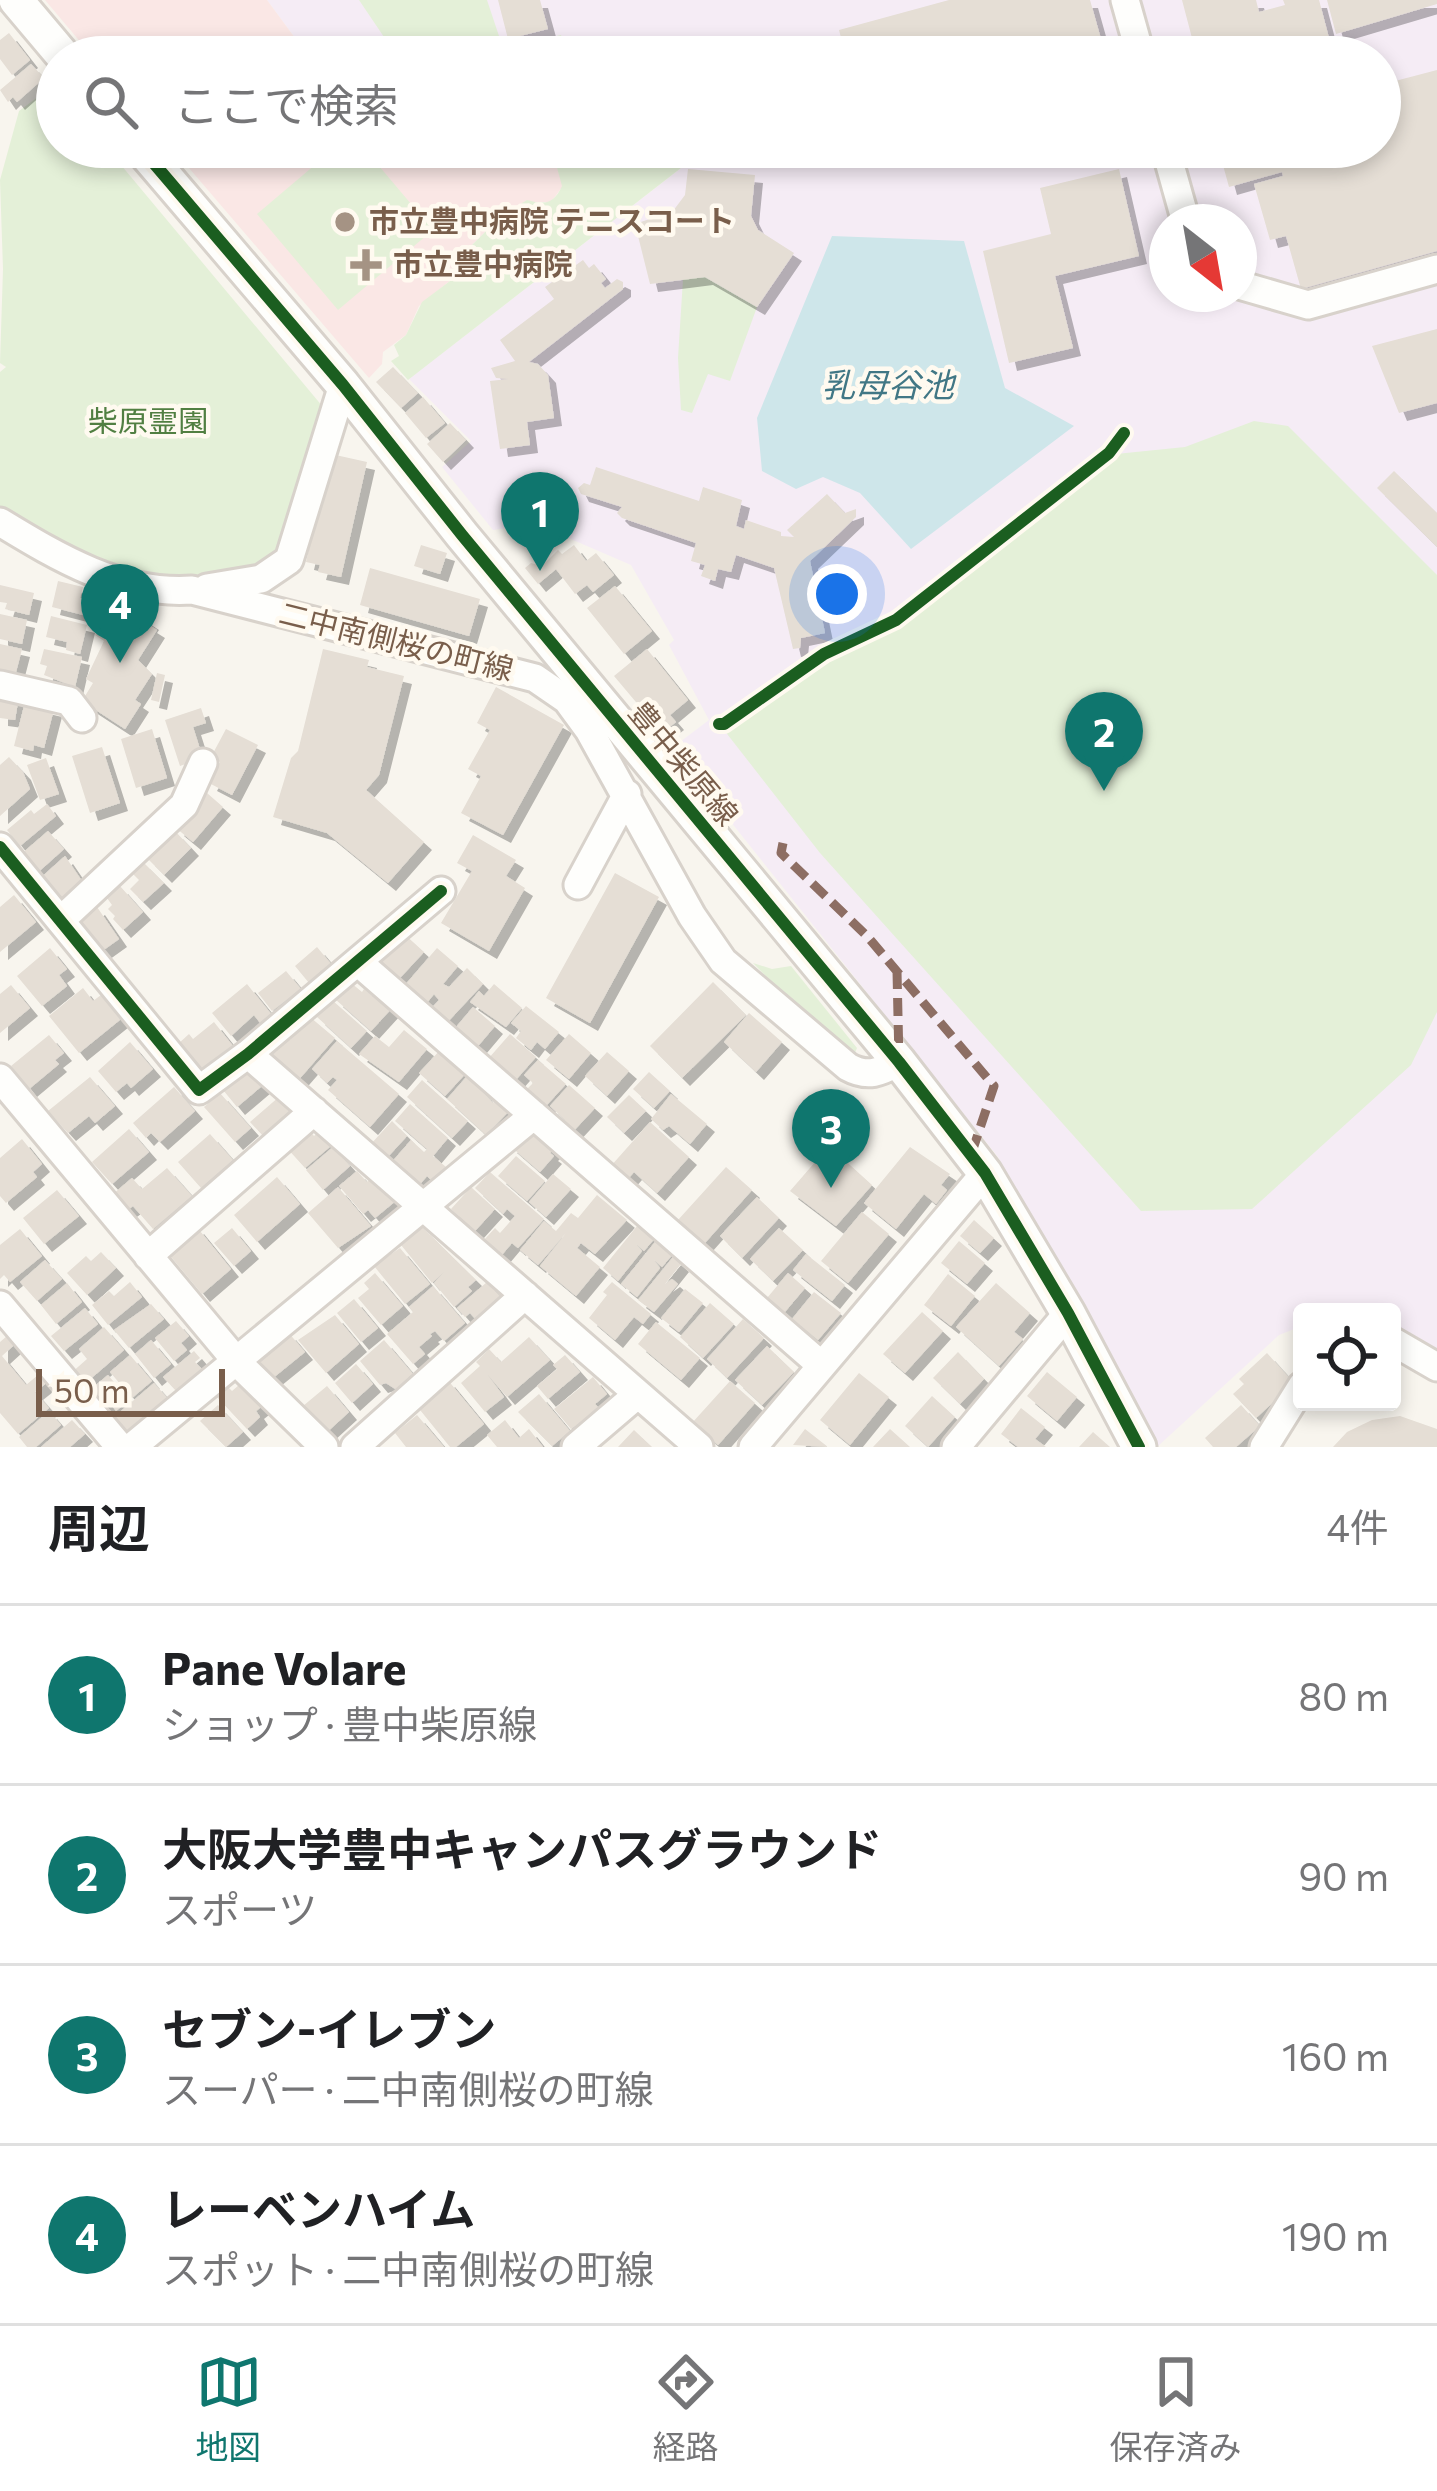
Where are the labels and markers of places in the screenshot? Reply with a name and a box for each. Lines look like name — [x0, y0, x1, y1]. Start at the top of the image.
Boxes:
place label: 市立豊中病院 テニスコート — [369, 201, 735, 238]
marker: 市立豊中病院 テニスコート — [332, 209, 358, 235]
place label: 市立豊中病院 — [393, 244, 573, 281]
marker: 市立豊中病院 — [350, 249, 382, 281]
pin: 1 — [501, 472, 579, 571]
pin: 4 — [81, 564, 159, 663]
pin: 2 — [1065, 692, 1143, 791]
pin: 3 — [792, 1089, 870, 1188]

